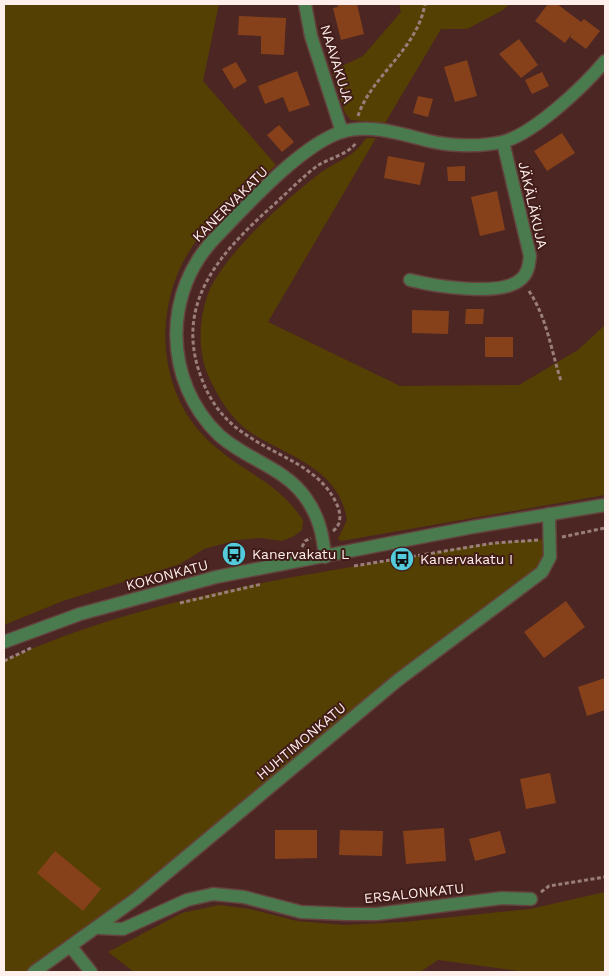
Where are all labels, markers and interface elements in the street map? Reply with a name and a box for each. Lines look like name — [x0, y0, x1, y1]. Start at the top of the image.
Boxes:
street label: NAAVAKUJA — [317, 23, 357, 105]
street label: JÄKÄLÄKUJA — [515, 160, 551, 250]
street label: KANERVAKATU — [189, 163, 271, 245]
bus stop icon: Kanervakatu L — [221, 541, 247, 567]
place label: Kanervakatu L — [252, 546, 349, 562]
bus stop icon: Kanervakatu I — [389, 546, 415, 572]
place label: Kanervakatu I — [420, 551, 513, 567]
street label: KOKONKATU — [124, 556, 210, 594]
street label: HUHTIMONKATU — [253, 699, 349, 783]
street label: ERSALONKATU — [363, 880, 465, 906]

